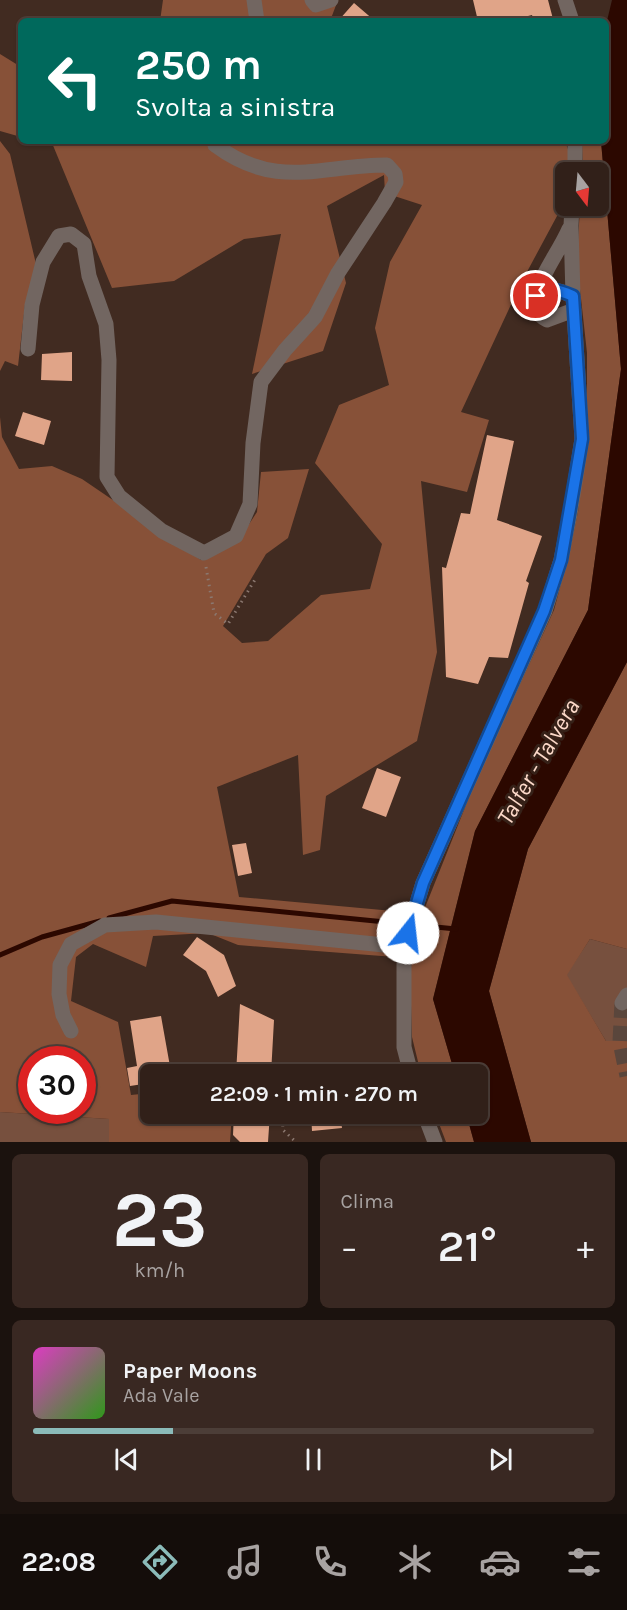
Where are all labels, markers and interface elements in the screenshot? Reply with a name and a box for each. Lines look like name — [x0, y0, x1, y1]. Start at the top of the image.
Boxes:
text: 250 m — [135, 40, 262, 90]
icon: left — [36, 42, 114, 120]
text: Svolta a sinistra — [135, 91, 335, 123]
north arrow — [555, 162, 609, 216]
map controls — [555, 162, 609, 216]
pin — [510, 270, 561, 321]
icon: arrive — [519, 279, 552, 312]
water label: Talfer - Talvera — [491, 694, 585, 830]
position arrow — [376, 901, 440, 965]
speed limit sign: 30 — [18, 1046, 96, 1124]
text: 22:09 · 1 min · 270 m — [210, 1081, 418, 1107]
text: 23 — [112, 1174, 208, 1266]
text: Clima — [341, 1190, 394, 1213]
text: 21° — [437, 1220, 497, 1272]
text: − — [341, 1228, 358, 1266]
text: + — [577, 1228, 594, 1266]
text: km/h — [134, 1259, 185, 1282]
text: Paper Moons — [123, 1358, 257, 1384]
text: Ada Vale — [123, 1384, 200, 1407]
icon: previous — [110, 1443, 143, 1476]
icon: pause — [297, 1443, 330, 1476]
icon: next — [484, 1443, 517, 1476]
icon: directions — [139, 1541, 181, 1583]
icon: music — [224, 1541, 266, 1583]
icon: phone — [309, 1541, 351, 1583]
icon: climate — [394, 1541, 436, 1583]
icon: car — [479, 1541, 521, 1583]
icon: filters — [563, 1541, 605, 1583]
text: 22:08 — [21, 1546, 96, 1578]

